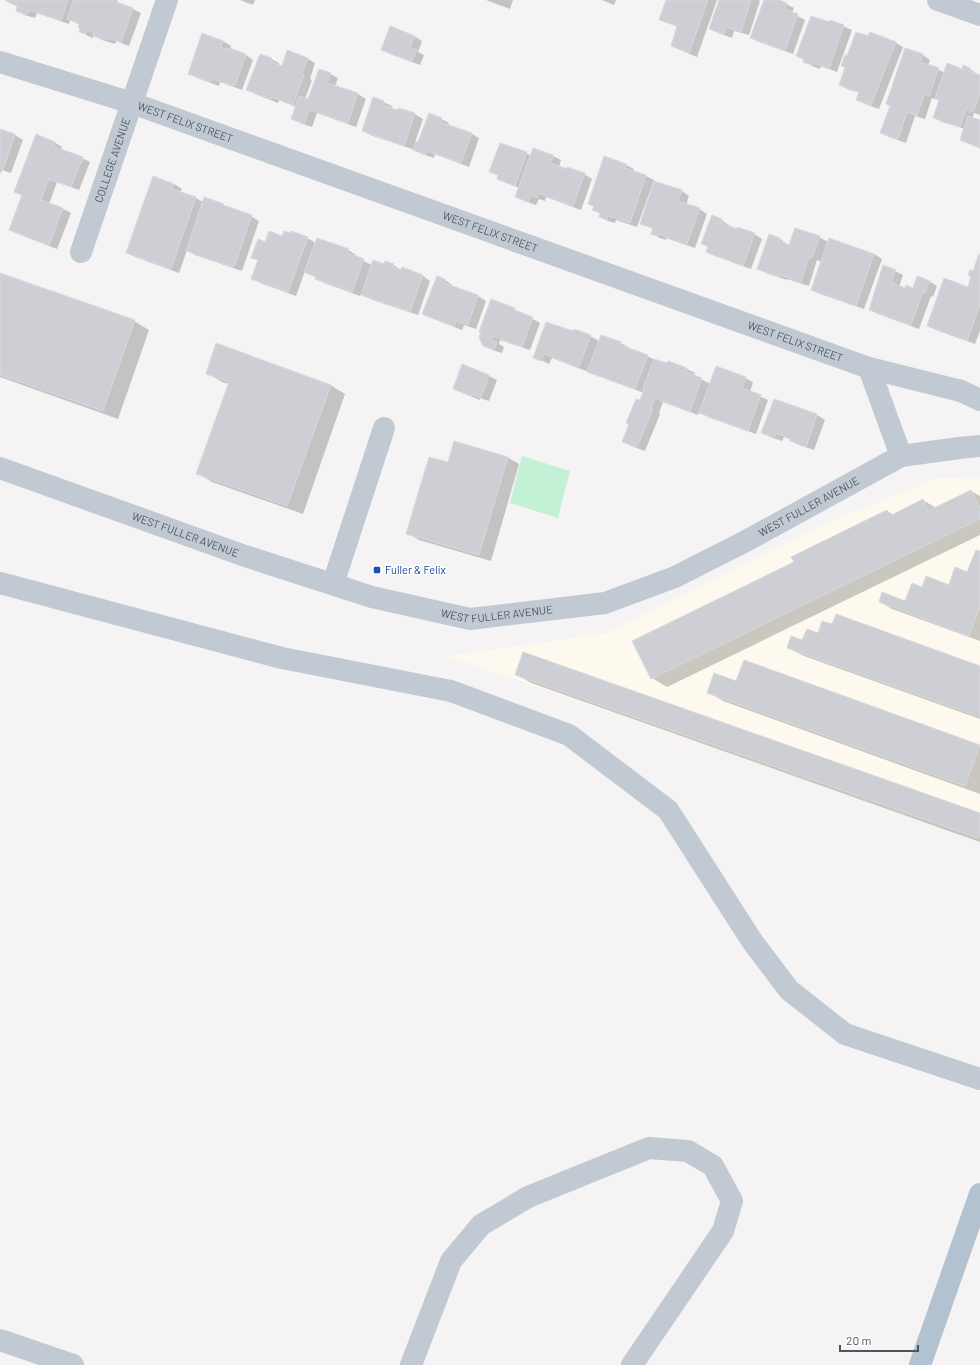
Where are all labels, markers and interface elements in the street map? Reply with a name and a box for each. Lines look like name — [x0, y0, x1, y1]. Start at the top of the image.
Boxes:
street label: WEST FELIX STREET — [136, 99, 235, 145]
street label: COLLEGE AVENUE — [91, 116, 132, 204]
street label: WEST FELIX STREET — [441, 208, 540, 254]
street label: WEST FELIX STREET — [746, 318, 845, 364]
street label: WEST FULLER AVENUE — [756, 473, 861, 539]
street label: WEST FULLER AVENUE — [130, 509, 241, 559]
place label: Fuller & Felix — [385, 563, 446, 576]
marker: Fuller & Felix — [372, 565, 382, 575]
street label: WEST FULLER AVENUE — [440, 602, 554, 625]
scale bar — [840, 1327, 918, 1353]
text: 20 m — [846, 1333, 872, 1347]

